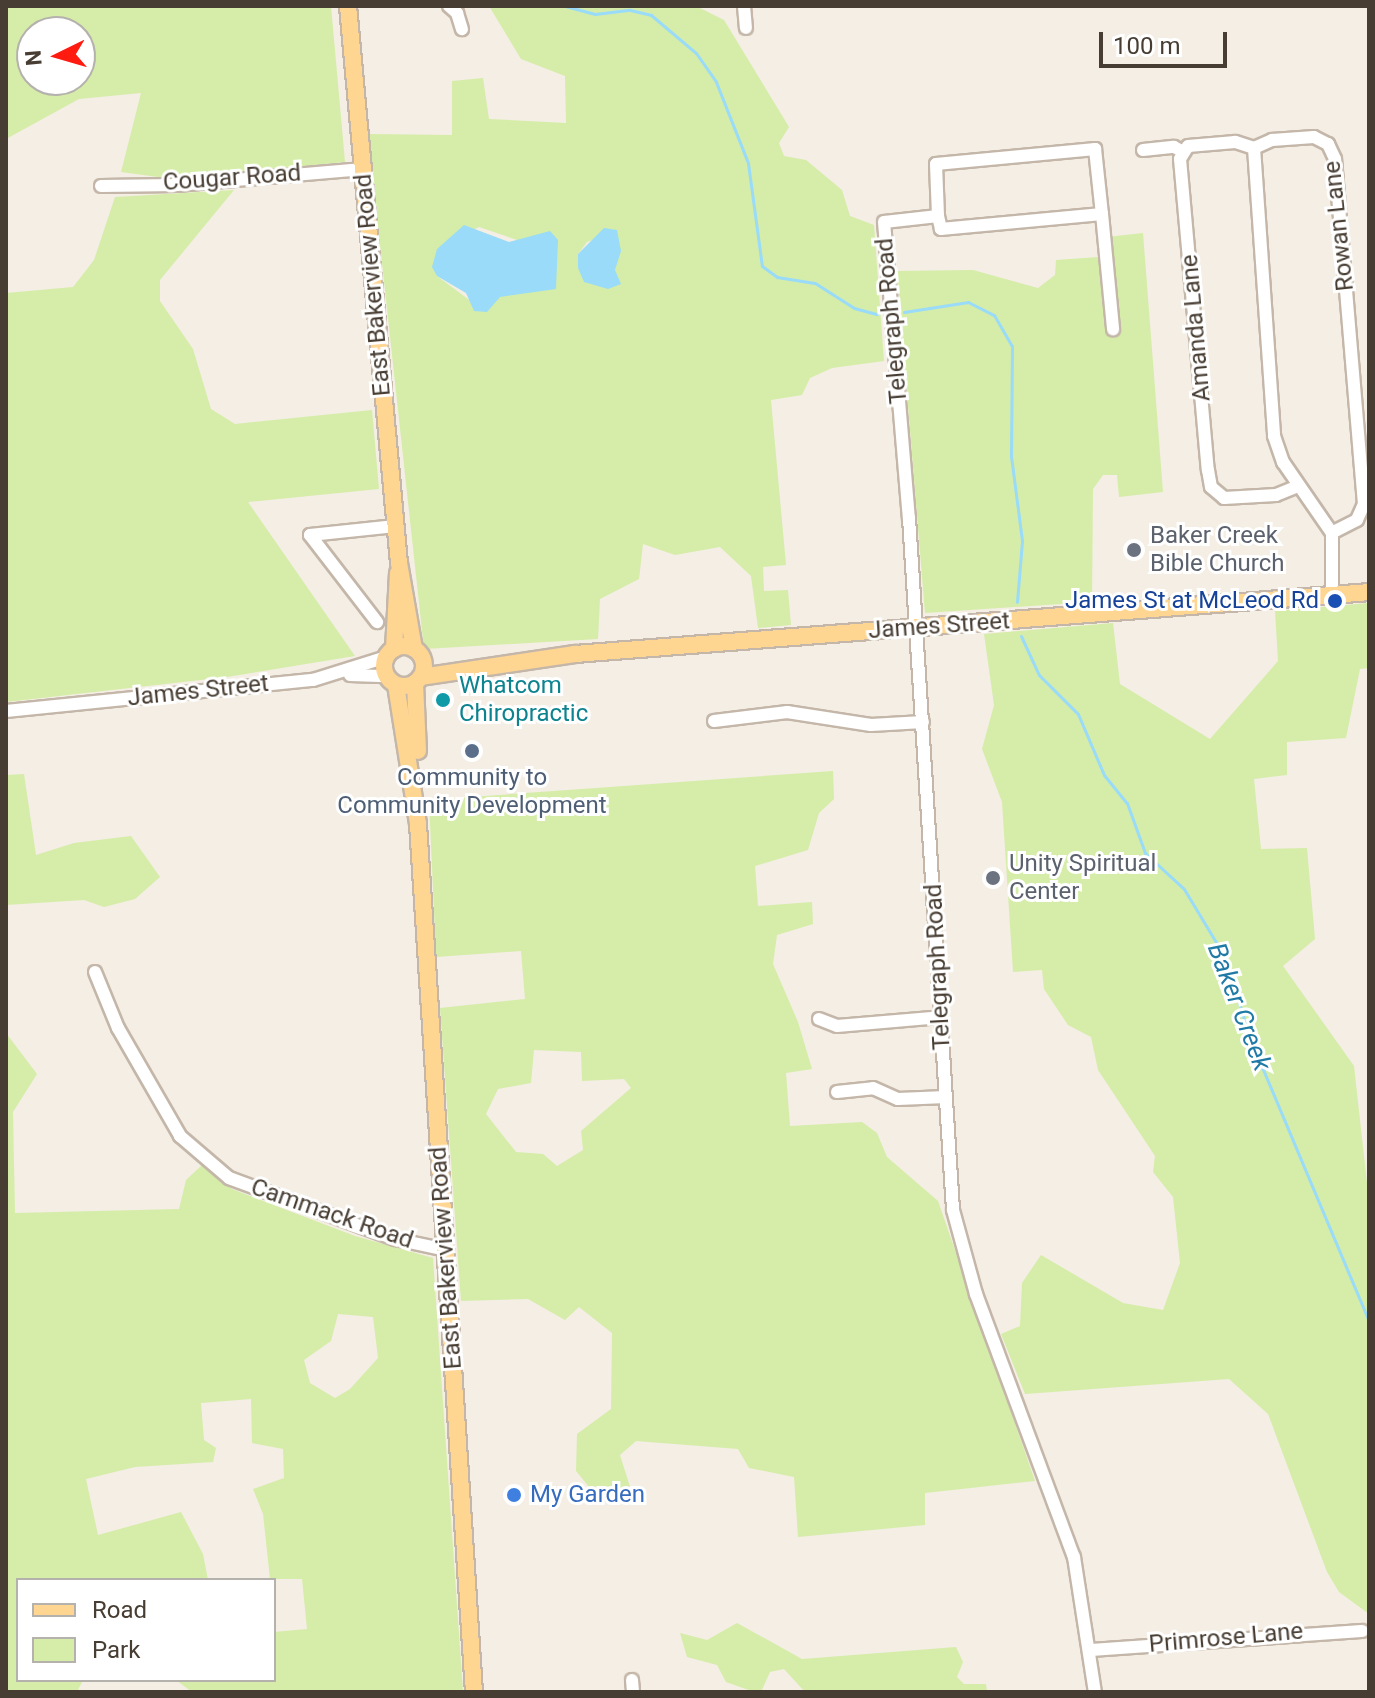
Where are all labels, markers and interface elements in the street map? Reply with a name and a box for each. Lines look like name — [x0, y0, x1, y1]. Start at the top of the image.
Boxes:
north arrow — [16, 16, 96, 96]
scale bar — [1103, 16, 1231, 66]
text: 100 m — [1113, 32, 1180, 60]
text: N — [20, 49, 47, 67]
street label: Cougar Road — [162, 159, 302, 197]
street label: Rowan Lane — [1318, 159, 1360, 293]
street label: East Bakerview Road — [349, 173, 397, 397]
street label: Telegraph Road — [870, 237, 914, 405]
street label: Amanda Lane — [1175, 253, 1217, 403]
place label: Baker Creek Bible Church — [1150, 522, 1285, 578]
marker: Baker Creek Bible Church — [1125, 541, 1143, 559]
place label: James St at McLeod Rd — [1065, 587, 1319, 615]
marker: James St at McLeod Rd — [1326, 592, 1344, 610]
street label: James Street — [867, 607, 1011, 645]
street label: James Street — [126, 669, 270, 713]
place label: Whatcom Chiropractic — [459, 672, 588, 728]
marker: Whatcom Chiropractic — [434, 691, 452, 709]
marker: Community to Community Development — [463, 742, 481, 760]
place label: Community to Community Development — [337, 764, 607, 820]
place label: Unity Spiritual Center — [1009, 850, 1156, 906]
marker: Unity Spiritual Center — [984, 869, 1002, 887]
street label: Telegraph Road — [919, 883, 957, 1051]
water label: Baker Creek — [1200, 939, 1278, 1075]
street label: East Bakerview Road — [424, 1146, 468, 1370]
street label: Cammack Road — [247, 1173, 417, 1255]
place label: My Garden — [530, 1481, 645, 1509]
marker: My Garden — [505, 1486, 523, 1504]
legend — [16, 1578, 276, 1682]
text: Road — [92, 1596, 147, 1624]
street label: Primrose Lane — [1148, 1617, 1304, 1659]
text: Park — [92, 1636, 140, 1664]

